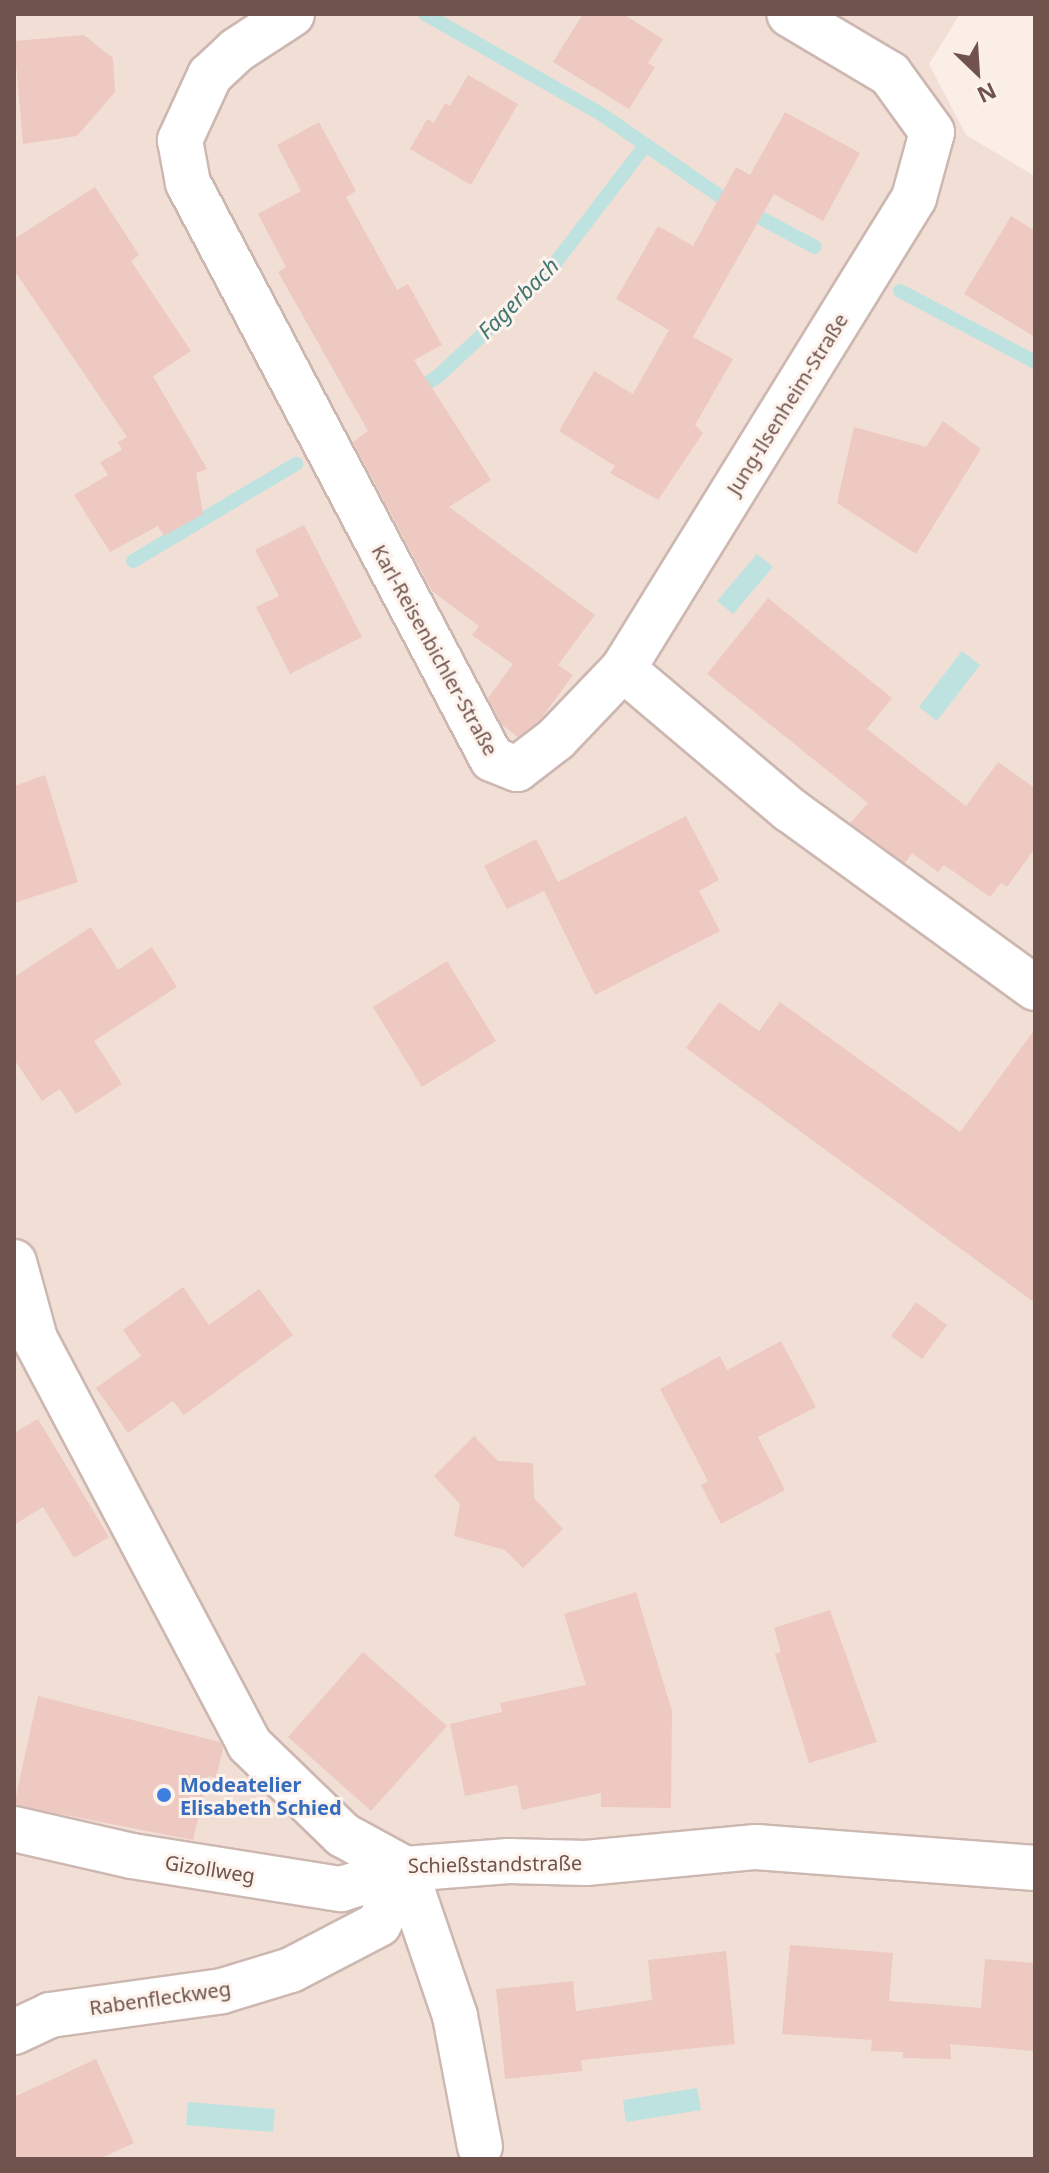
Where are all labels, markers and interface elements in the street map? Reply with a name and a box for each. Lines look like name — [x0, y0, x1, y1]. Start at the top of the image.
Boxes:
north arrow — [937, 32, 1017, 112]
text: N — [973, 76, 1002, 111]
water label: Fagerbach — [472, 252, 564, 344]
street label: Jung-Ilsenheim-Straße — [721, 309, 853, 499]
street label: Karl-Reisenbichler-Straße — [367, 540, 503, 760]
place label: Modeatelier Elisabeth Schied — [180, 1772, 342, 1819]
marker: Modeatelier Elisabeth Schied — [155, 1786, 173, 1804]
street label: Gizollweg — [163, 1850, 257, 1888]
street label: Schießstandstraße — [408, 1850, 582, 1878]
street label: Rabenfleckweg — [88, 1976, 232, 2020]

